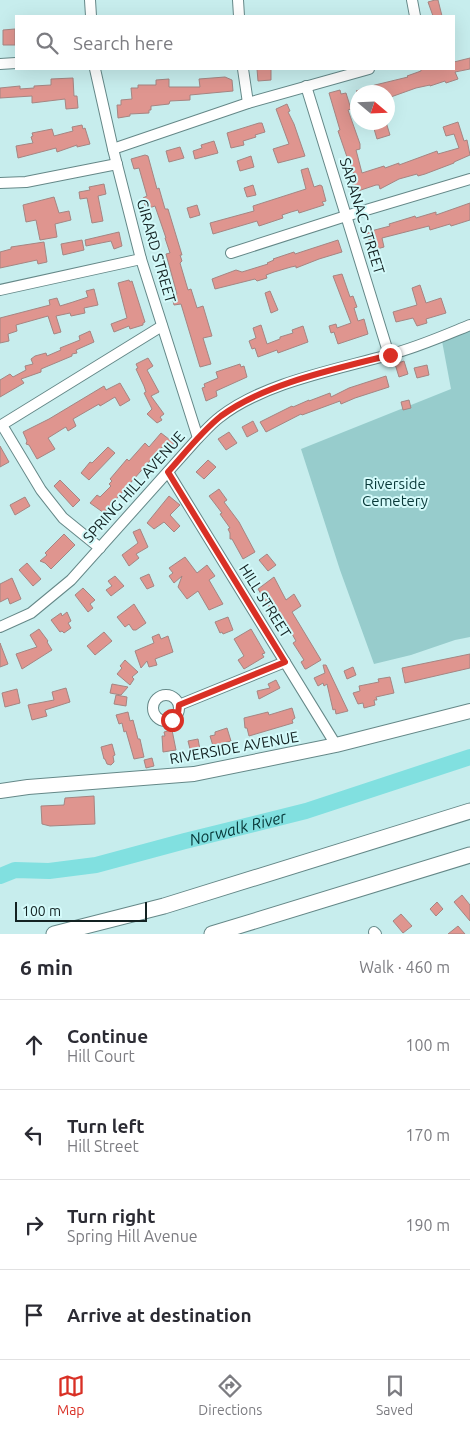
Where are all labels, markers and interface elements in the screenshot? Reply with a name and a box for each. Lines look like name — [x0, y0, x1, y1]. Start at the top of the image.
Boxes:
search box — [15, 15, 455, 70]
icon: search — [33, 29, 61, 57]
text: Search here — [73, 32, 173, 54]
north arrow — [350, 85, 395, 130]
street label: SARANAC STREET — [337, 156, 388, 277]
street label: GIRARD STREET — [134, 197, 180, 305]
route end — [379, 344, 402, 367]
street label: SPRING HILL AVENUE — [79, 428, 188, 546]
park label: Riverside Cemetery — [362, 475, 428, 509]
street label: HILL STREET — [236, 561, 295, 641]
route start — [161, 709, 184, 732]
street label: RIVERSIDE AVENUE — [168, 728, 300, 767]
water label: Norwalk River — [187, 807, 289, 849]
scale bar — [15, 899, 148, 922]
text: 100 m — [22, 903, 61, 919]
text: 6 min — [20, 955, 73, 979]
text: Walk · 460 m — [359, 958, 450, 976]
text: Continue — [67, 1025, 148, 1047]
icon: ahead — [20, 1031, 48, 1059]
text: 100 m — [405, 1036, 450, 1054]
text: Hill Court — [67, 1047, 135, 1065]
text: Turn left — [67, 1115, 145, 1137]
icon: left — [20, 1121, 48, 1149]
text: 170 m — [405, 1126, 450, 1144]
text: Hill Street — [67, 1137, 139, 1155]
text: Turn right — [67, 1205, 155, 1227]
icon: right — [20, 1211, 48, 1239]
text: 190 m — [405, 1216, 450, 1234]
text: Spring Hill Avenue — [67, 1227, 198, 1245]
icon: arrive — [20, 1301, 48, 1329]
text: Arrive at destination — [67, 1304, 252, 1326]
tab: Map — [57, 1372, 85, 1418]
tab: Directions — [198, 1372, 262, 1418]
tab: Saved — [376, 1372, 413, 1418]

